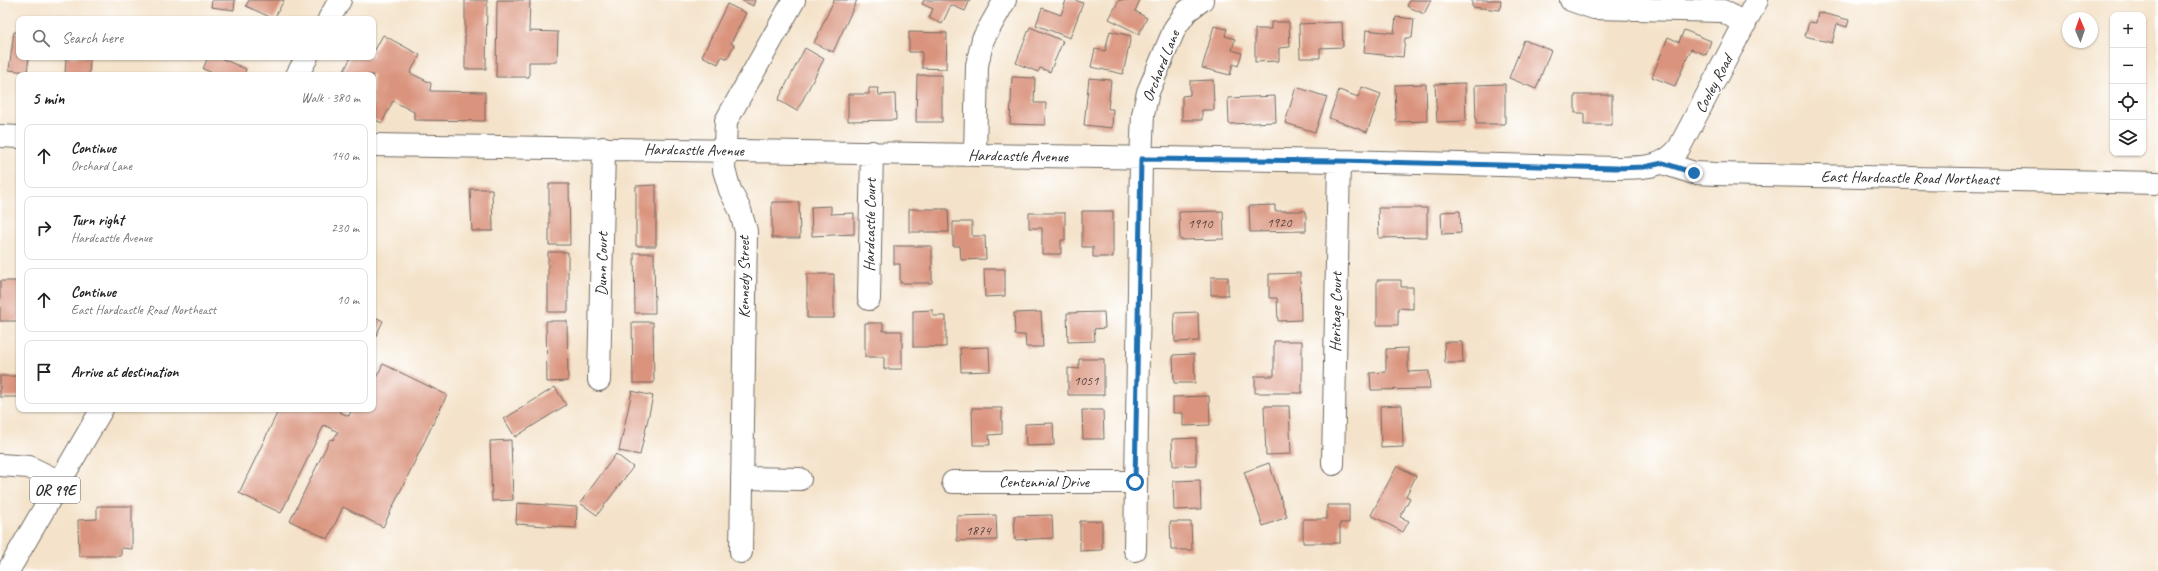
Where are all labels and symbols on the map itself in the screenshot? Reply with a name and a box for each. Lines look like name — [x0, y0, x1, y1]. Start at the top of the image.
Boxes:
north arrow — [2062, 12, 2098, 48]
street label: Orchard Lane — [1138, 26, 1185, 105]
street label: Cooley Road — [1690, 49, 1739, 116]
street label: Hardcastle Avenue — [644, 139, 746, 161]
street label: Hardcastle Avenue — [968, 145, 1070, 167]
route end — [1685, 164, 1703, 182]
street label: East Hardcastle Road Northeast — [1821, 166, 2001, 190]
street label: Hardcastle Court — [859, 177, 881, 272]
house number: 1920 — [1266, 214, 1293, 231]
house number: 1910 — [1187, 215, 1214, 232]
street label: Dunn Court — [591, 230, 613, 296]
street label: Kennedy Street — [734, 234, 754, 318]
street label: Heritage Court — [1325, 270, 1347, 352]
house number: 1051 — [1073, 372, 1099, 389]
street label: Centennial Drive — [999, 472, 1091, 492]
route start — [1126, 473, 1144, 491]
road number: OR 99E — [30, 477, 80, 503]
house number: 1874 — [965, 522, 992, 539]

